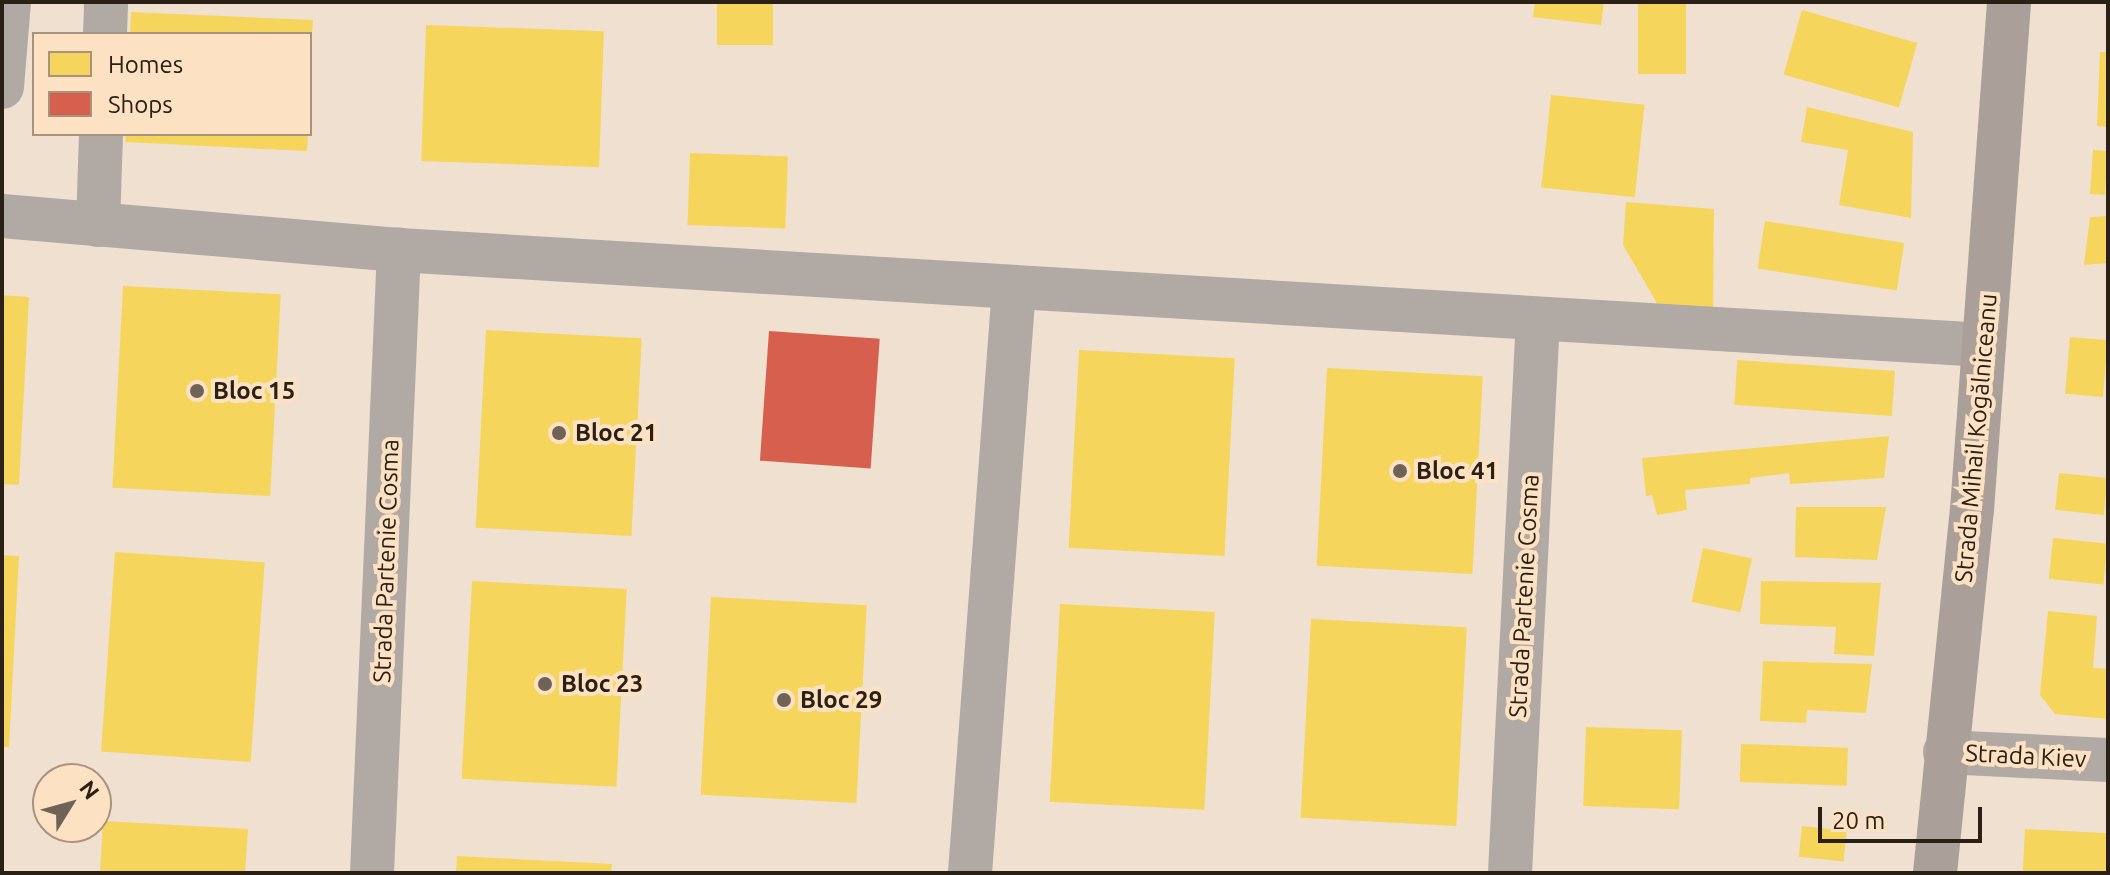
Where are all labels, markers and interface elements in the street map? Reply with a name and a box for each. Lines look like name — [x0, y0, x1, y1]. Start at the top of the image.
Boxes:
legend — [32, 32, 312, 136]
text: Homes — [108, 51, 183, 78]
text: Shops — [108, 91, 173, 118]
street label: Strada Mihail Kogălniceanu — [1949, 292, 2003, 584]
place label: Bloc 15 — [213, 377, 295, 405]
marker: Bloc 15 — [188, 382, 206, 400]
place label: Bloc 21 — [575, 419, 657, 447]
marker: Bloc 21 — [550, 424, 568, 442]
street label: Strada Partenie Cosma — [367, 439, 405, 683]
place label: Bloc 41 — [1416, 457, 1498, 485]
marker: Bloc 41 — [1391, 462, 1409, 480]
street label: Strada Partenie Cosma — [1503, 473, 1545, 719]
place label: Bloc 23 — [561, 670, 643, 698]
marker: Bloc 23 — [536, 675, 554, 693]
place label: Bloc 29 — [800, 686, 882, 714]
marker: Bloc 29 — [775, 691, 793, 709]
street label: Strada Kiev — [1965, 738, 2087, 774]
north arrow — [32, 763, 112, 843]
text: N — [75, 775, 105, 804]
scale bar — [1822, 791, 1986, 841]
text: 20 m — [1832, 807, 1885, 834]

